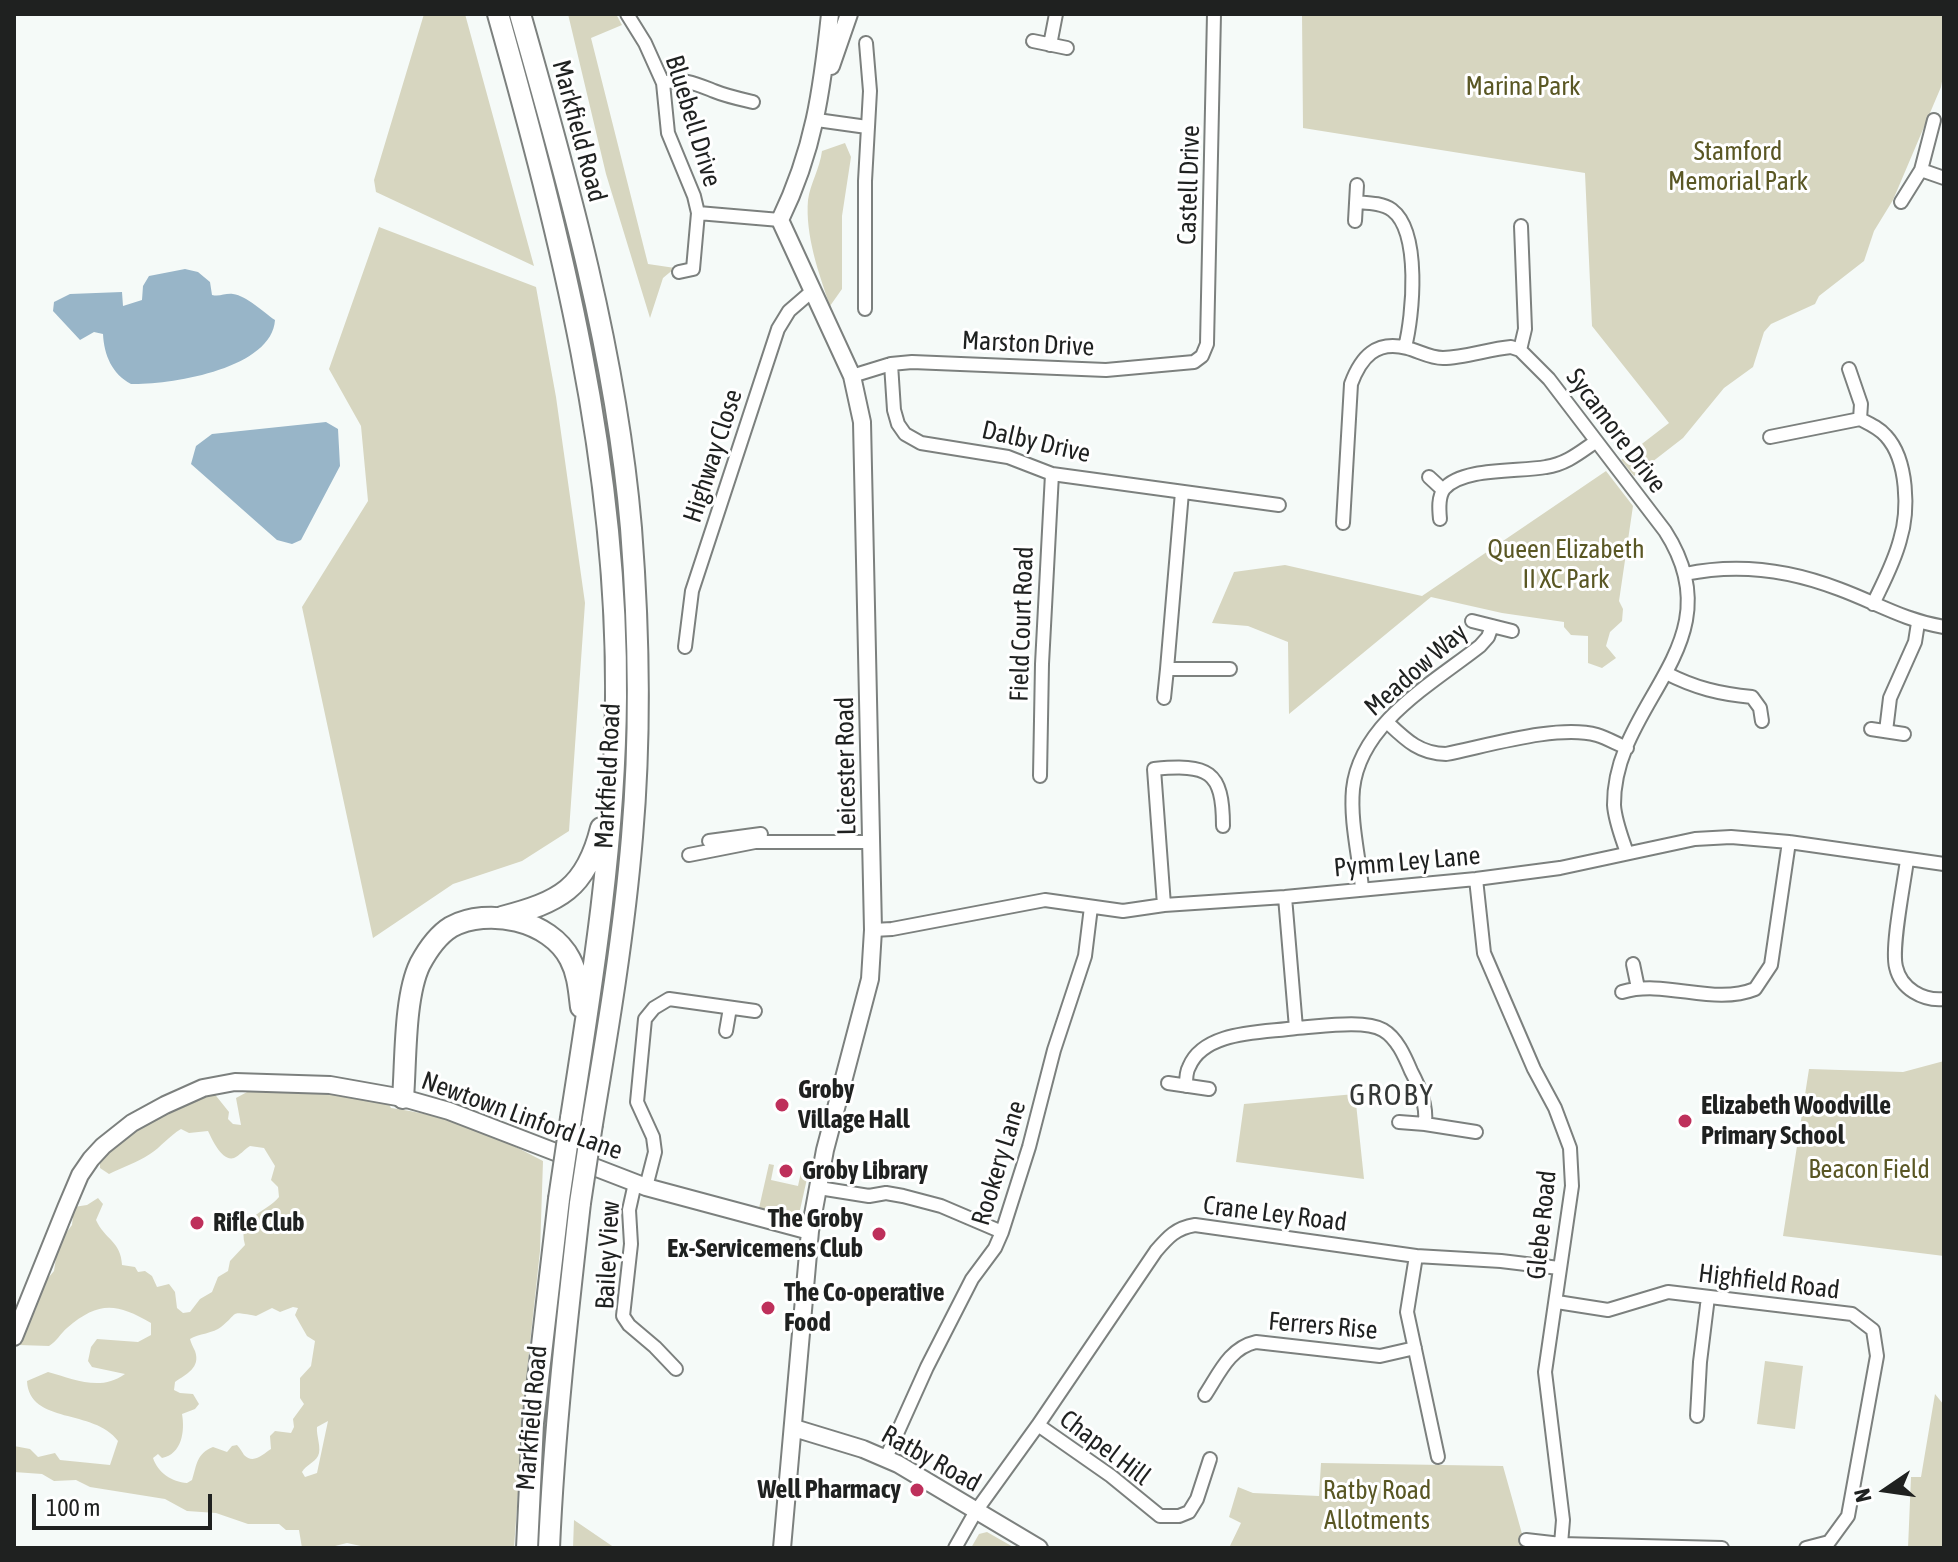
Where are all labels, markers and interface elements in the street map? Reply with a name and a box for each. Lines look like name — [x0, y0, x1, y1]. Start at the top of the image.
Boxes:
street label: Bluebell Drive — [658, 52, 728, 190]
street label: Markfield Road — [545, 57, 613, 205]
park label: Marina Park — [1466, 71, 1580, 103]
street label: Castell Drive — [1171, 125, 1207, 245]
park label: Stamford Memorial Park — [1668, 136, 1808, 198]
street label: Marston Drive — [961, 325, 1095, 363]
street label: Sycamore Drive — [1559, 363, 1673, 499]
street label: Highway Close — [677, 386, 749, 526]
street label: Dalby Drive — [979, 414, 1093, 470]
park label: Queen Elizabeth II XC Park — [1487, 534, 1645, 596]
street label: Field Court Road — [1004, 546, 1040, 702]
street label: Meadow Way — [1358, 617, 1474, 723]
street label: Leicester Road — [829, 697, 863, 835]
street label: Markfield Road — [589, 702, 627, 850]
street label: Pymm Ley Lane — [1332, 840, 1482, 884]
street label: Newtown Linford Lane — [417, 1065, 627, 1167]
place label: Groby Village Hall — [798, 1074, 910, 1136]
district label: GROBY — [1349, 1078, 1435, 1114]
place label: Elizabeth Woodville Primary School — [1701, 1090, 1891, 1152]
marker: Groby Village Hall — [773, 1096, 791, 1114]
street label: Rookery Lane — [965, 1097, 1033, 1229]
marker: Elizabeth Woodville Primary School — [1676, 1112, 1694, 1130]
park label: Beacon Field — [1808, 1154, 1930, 1186]
place label: Groby Library — [802, 1155, 928, 1187]
marker: Groby Library — [777, 1162, 795, 1180]
street label: Glebe Road — [1521, 1169, 1563, 1281]
street label: Crane Ley Road — [1201, 1190, 1349, 1238]
street label: Bailey View — [590, 1200, 626, 1310]
place label: The Groby Ex-Servicemens Club — [667, 1203, 863, 1264]
place label: Rifle Club — [213, 1207, 305, 1239]
marker: Rifle Club — [188, 1214, 206, 1232]
marker: The Groby Ex-Servicemens Club — [870, 1225, 888, 1243]
street label: Highfield Road — [1697, 1258, 1841, 1306]
place label: The Co-operative Food — [784, 1277, 945, 1338]
marker: The Co-operative Food — [759, 1299, 777, 1317]
street label: Ferrers Rise — [1267, 1306, 1379, 1346]
street label: Markfield Road — [510, 1344, 554, 1492]
street label: Chapel Hill — [1053, 1404, 1157, 1492]
street label: Ratby Road — [876, 1419, 986, 1499]
north arrow — [1846, 1450, 1926, 1530]
place label: Well Pharmacy — [758, 1474, 901, 1506]
park label: Ratby Road Allotments — [1323, 1475, 1431, 1536]
scale bar — [36, 1478, 216, 1528]
marker: Well Pharmacy — [908, 1481, 926, 1499]
text: N — [1848, 1486, 1877, 1505]
text: 100 m — [46, 1494, 100, 1521]

